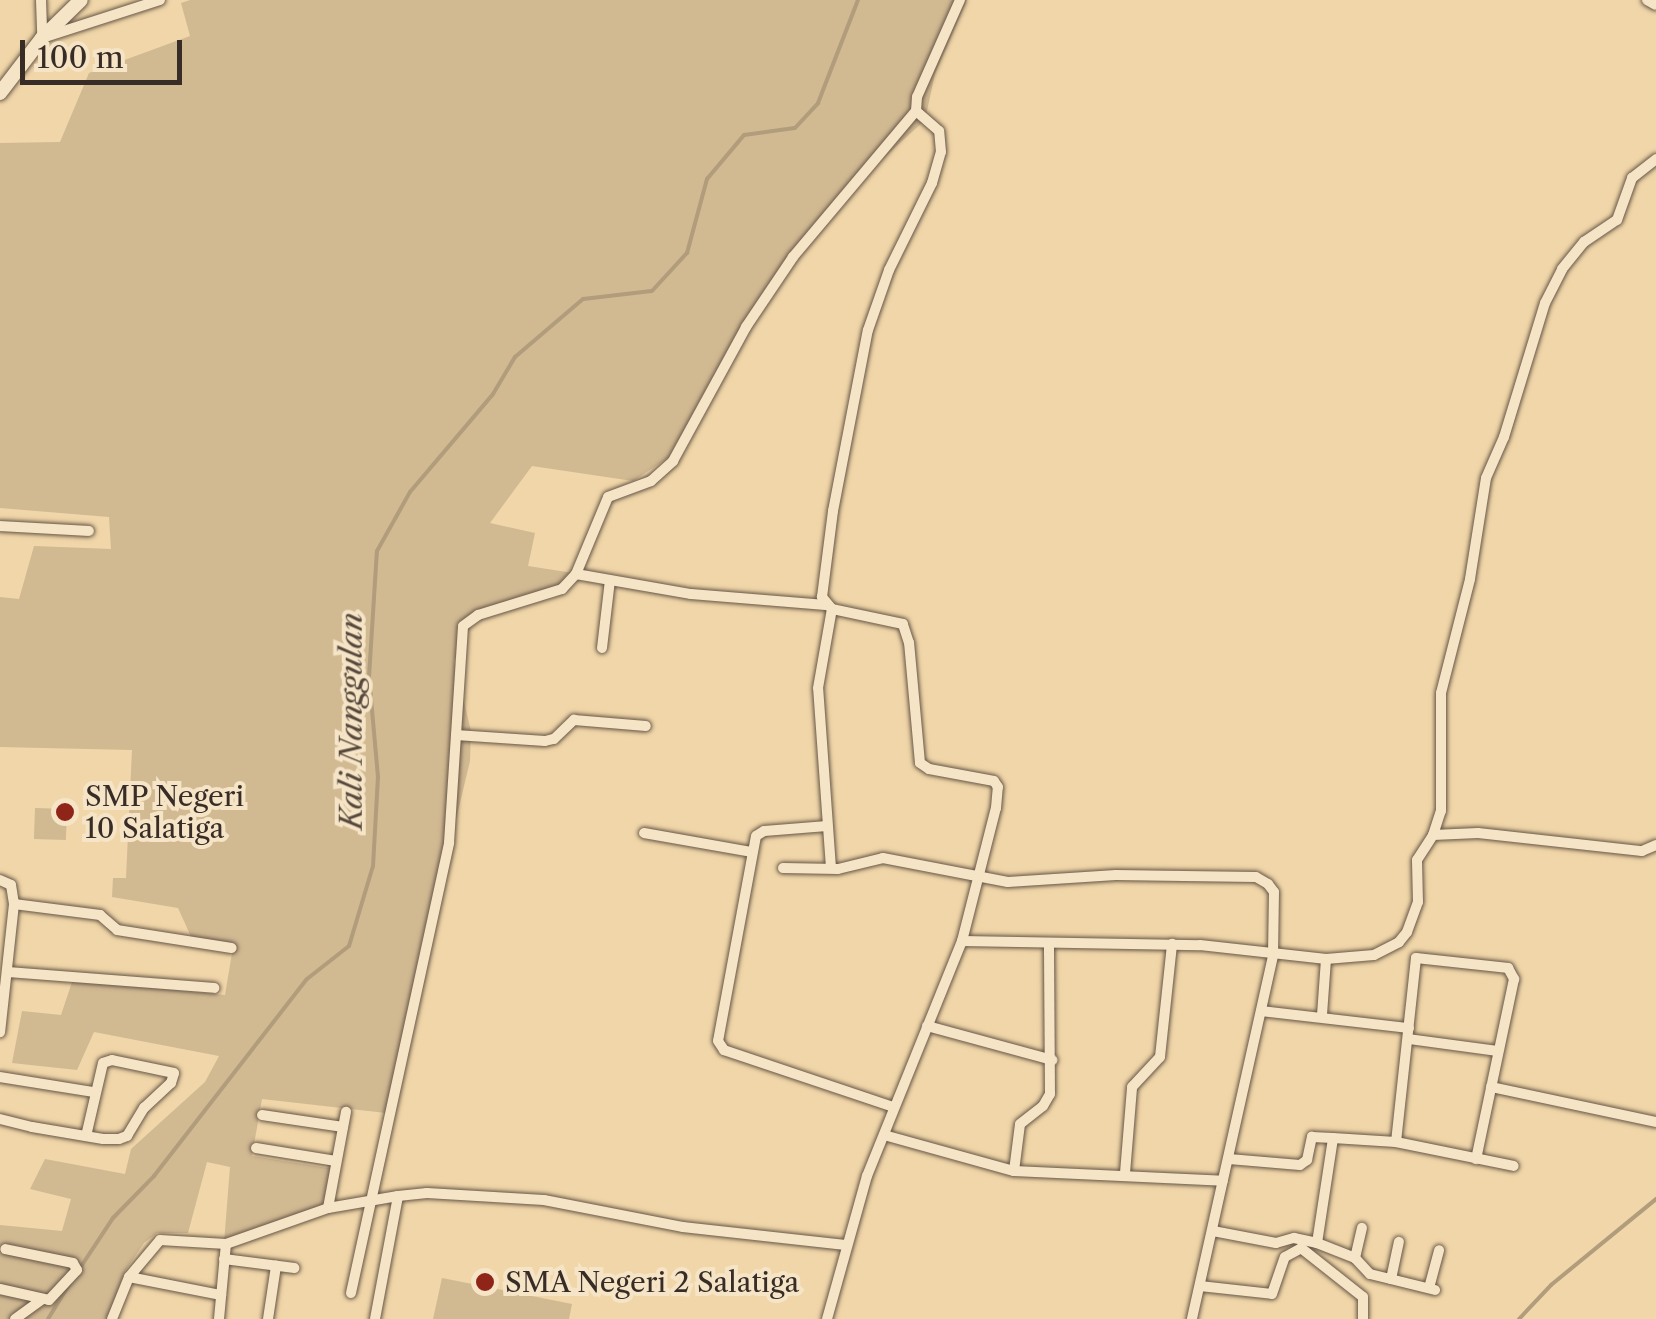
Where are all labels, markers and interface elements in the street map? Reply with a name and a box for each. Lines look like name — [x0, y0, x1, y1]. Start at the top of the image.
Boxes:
scale bar — [25, 20, 188, 82]
text: 100 m — [37, 39, 124, 76]
water label: Kali Nanggulan — [334, 613, 370, 829]
place label: SMP Negeri 10 Salatiga — [85, 779, 245, 845]
marker: SMP Negeri 10 Salatiga — [54, 801, 76, 823]
place label: SMA Negeri 2 Salatiga — [505, 1265, 800, 1299]
marker: SMA Negeri 2 Salatiga — [474, 1271, 496, 1293]

